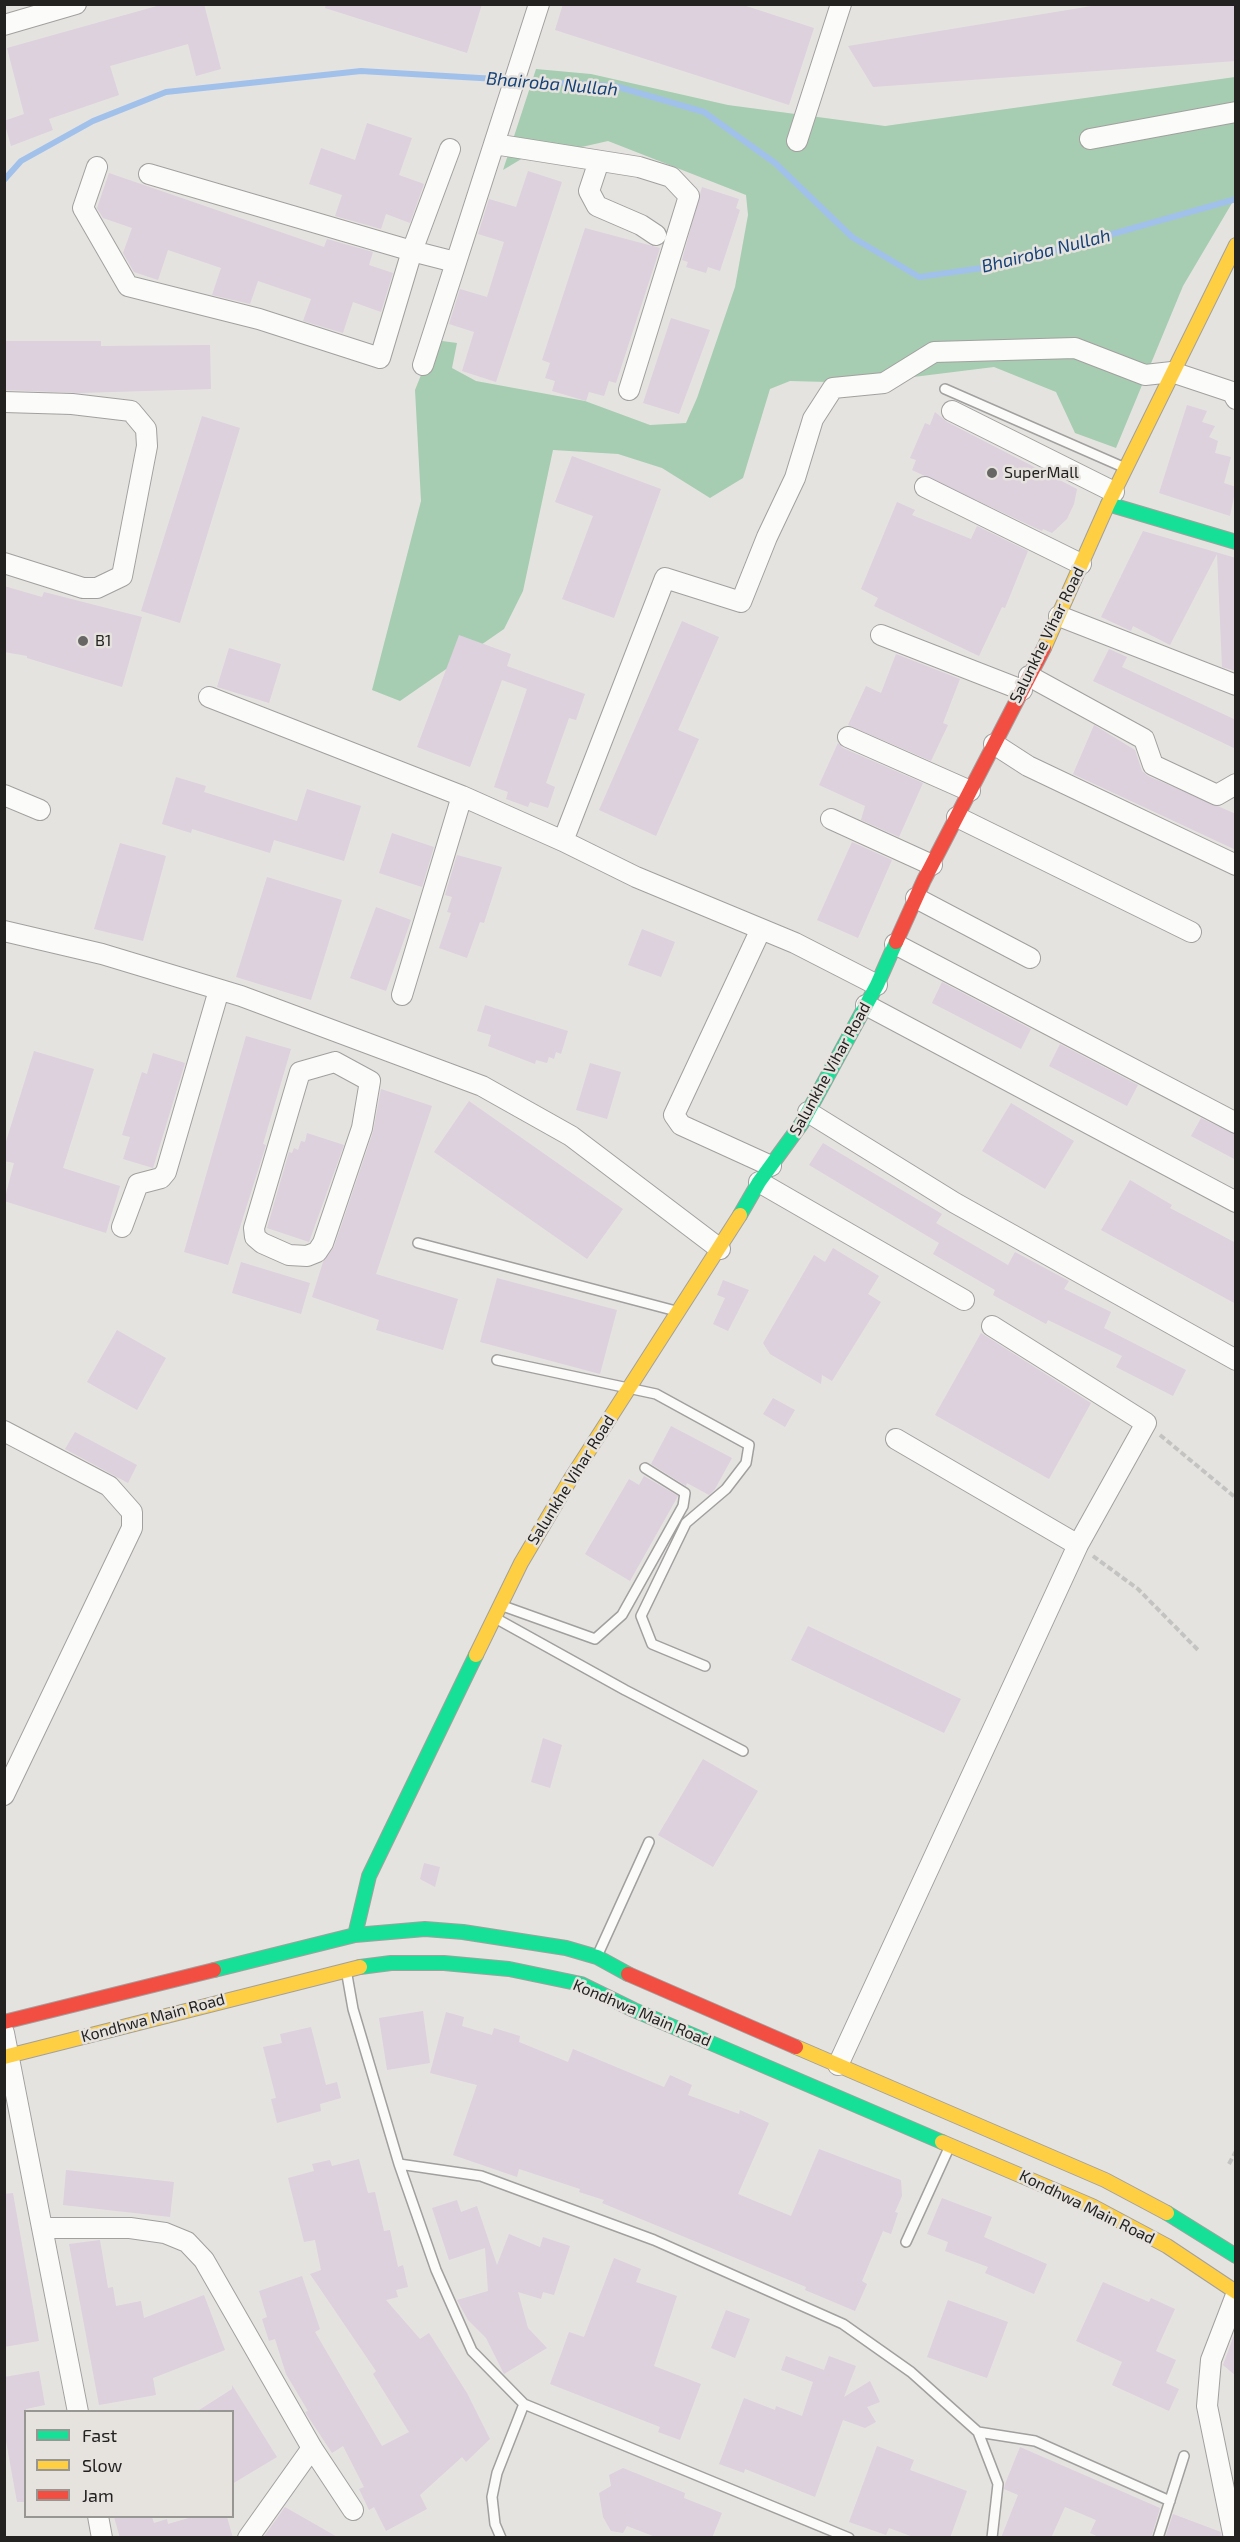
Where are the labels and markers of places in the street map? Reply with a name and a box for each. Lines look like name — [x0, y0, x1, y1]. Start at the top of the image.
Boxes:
place label: SuperMall — [1004, 463, 1079, 483]
marker: SuperMall — [985, 466, 999, 480]
place label: B1 — [95, 631, 111, 651]
marker: B1 — [76, 634, 90, 648]

